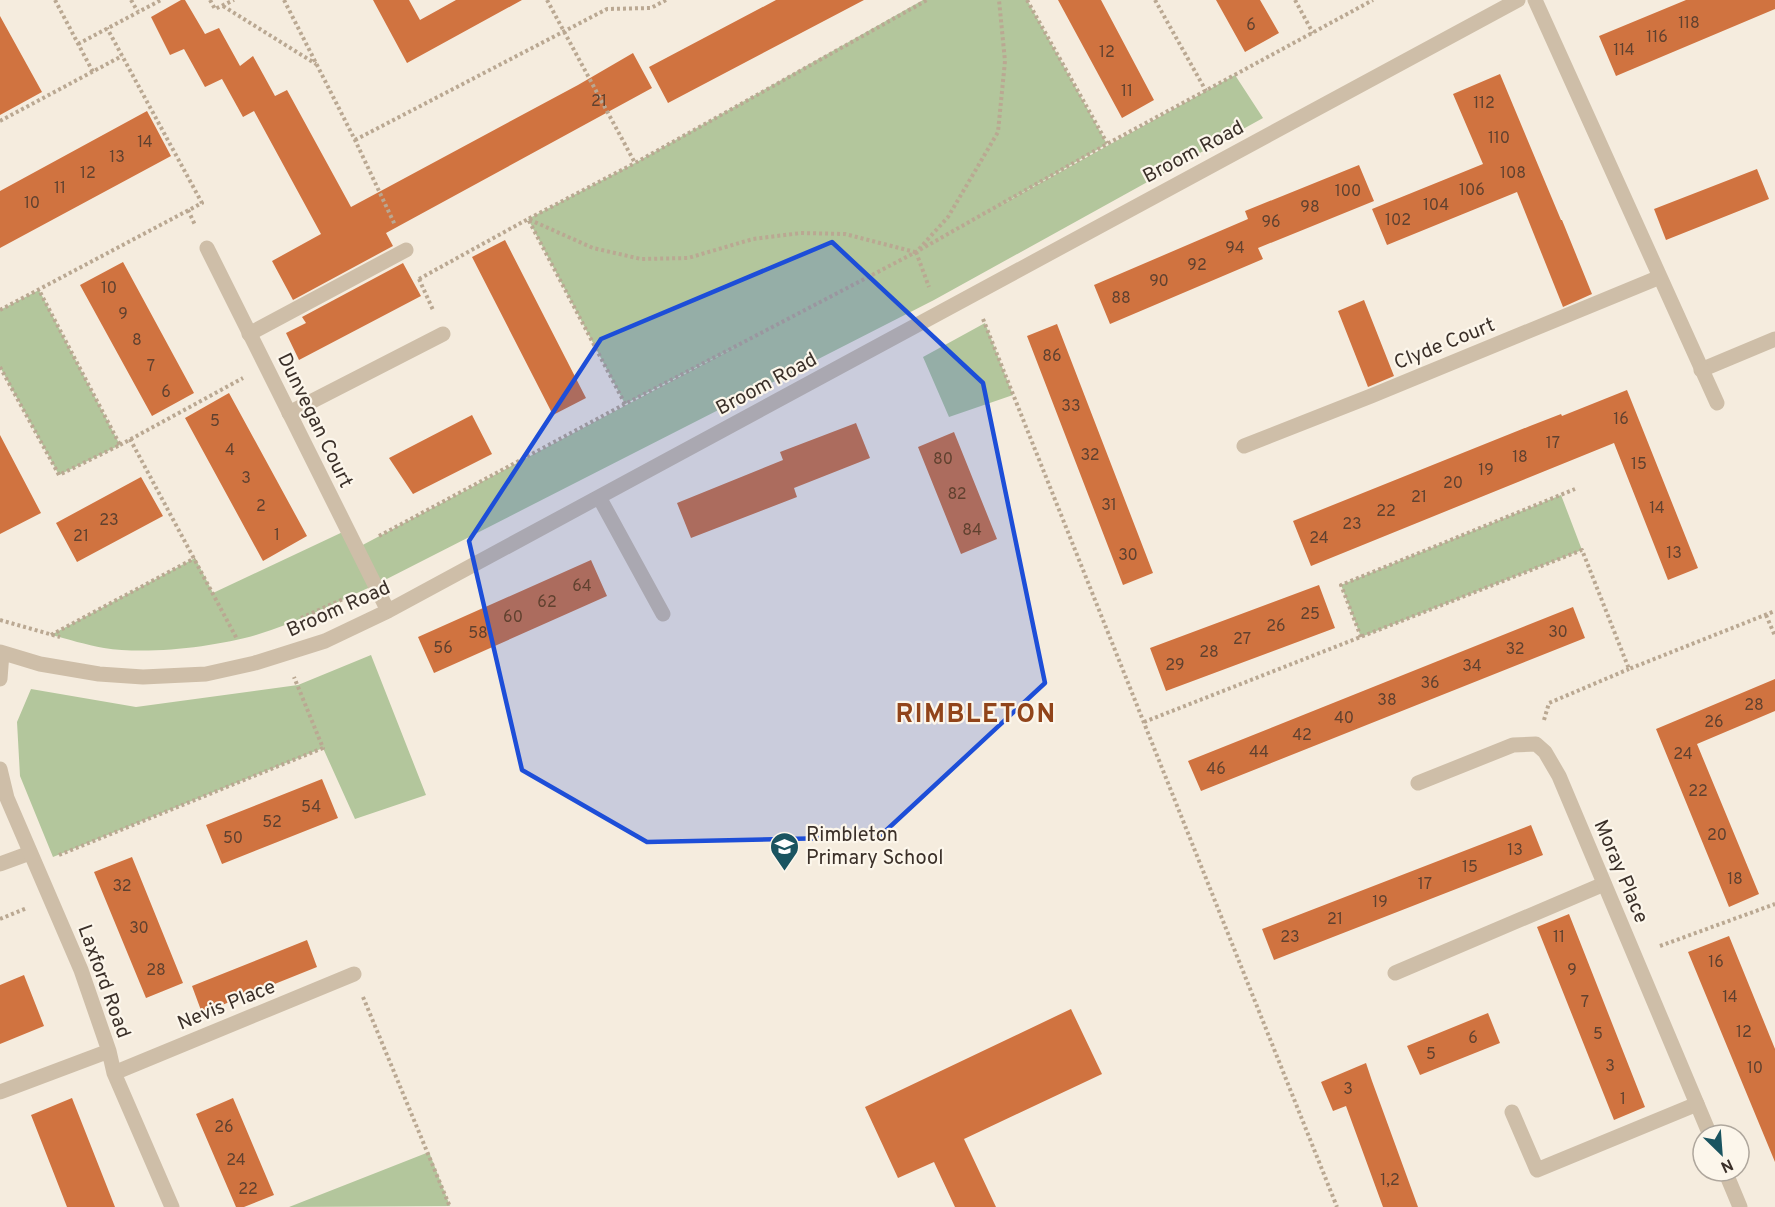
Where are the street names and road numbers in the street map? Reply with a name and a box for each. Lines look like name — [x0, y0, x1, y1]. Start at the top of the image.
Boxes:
street label: Broom Road — [1139, 115, 1249, 190]
street label: Clyde Court — [1390, 313, 1499, 377]
street label: Broom Road — [712, 347, 822, 422]
street label: Dunvegan Court — [270, 349, 358, 493]
street label: Broom Road — [283, 575, 395, 644]
street label: Moray Place — [1587, 816, 1654, 927]
street label: Laxford Road — [71, 921, 136, 1042]
street label: Nevis Place — [174, 974, 280, 1037]

